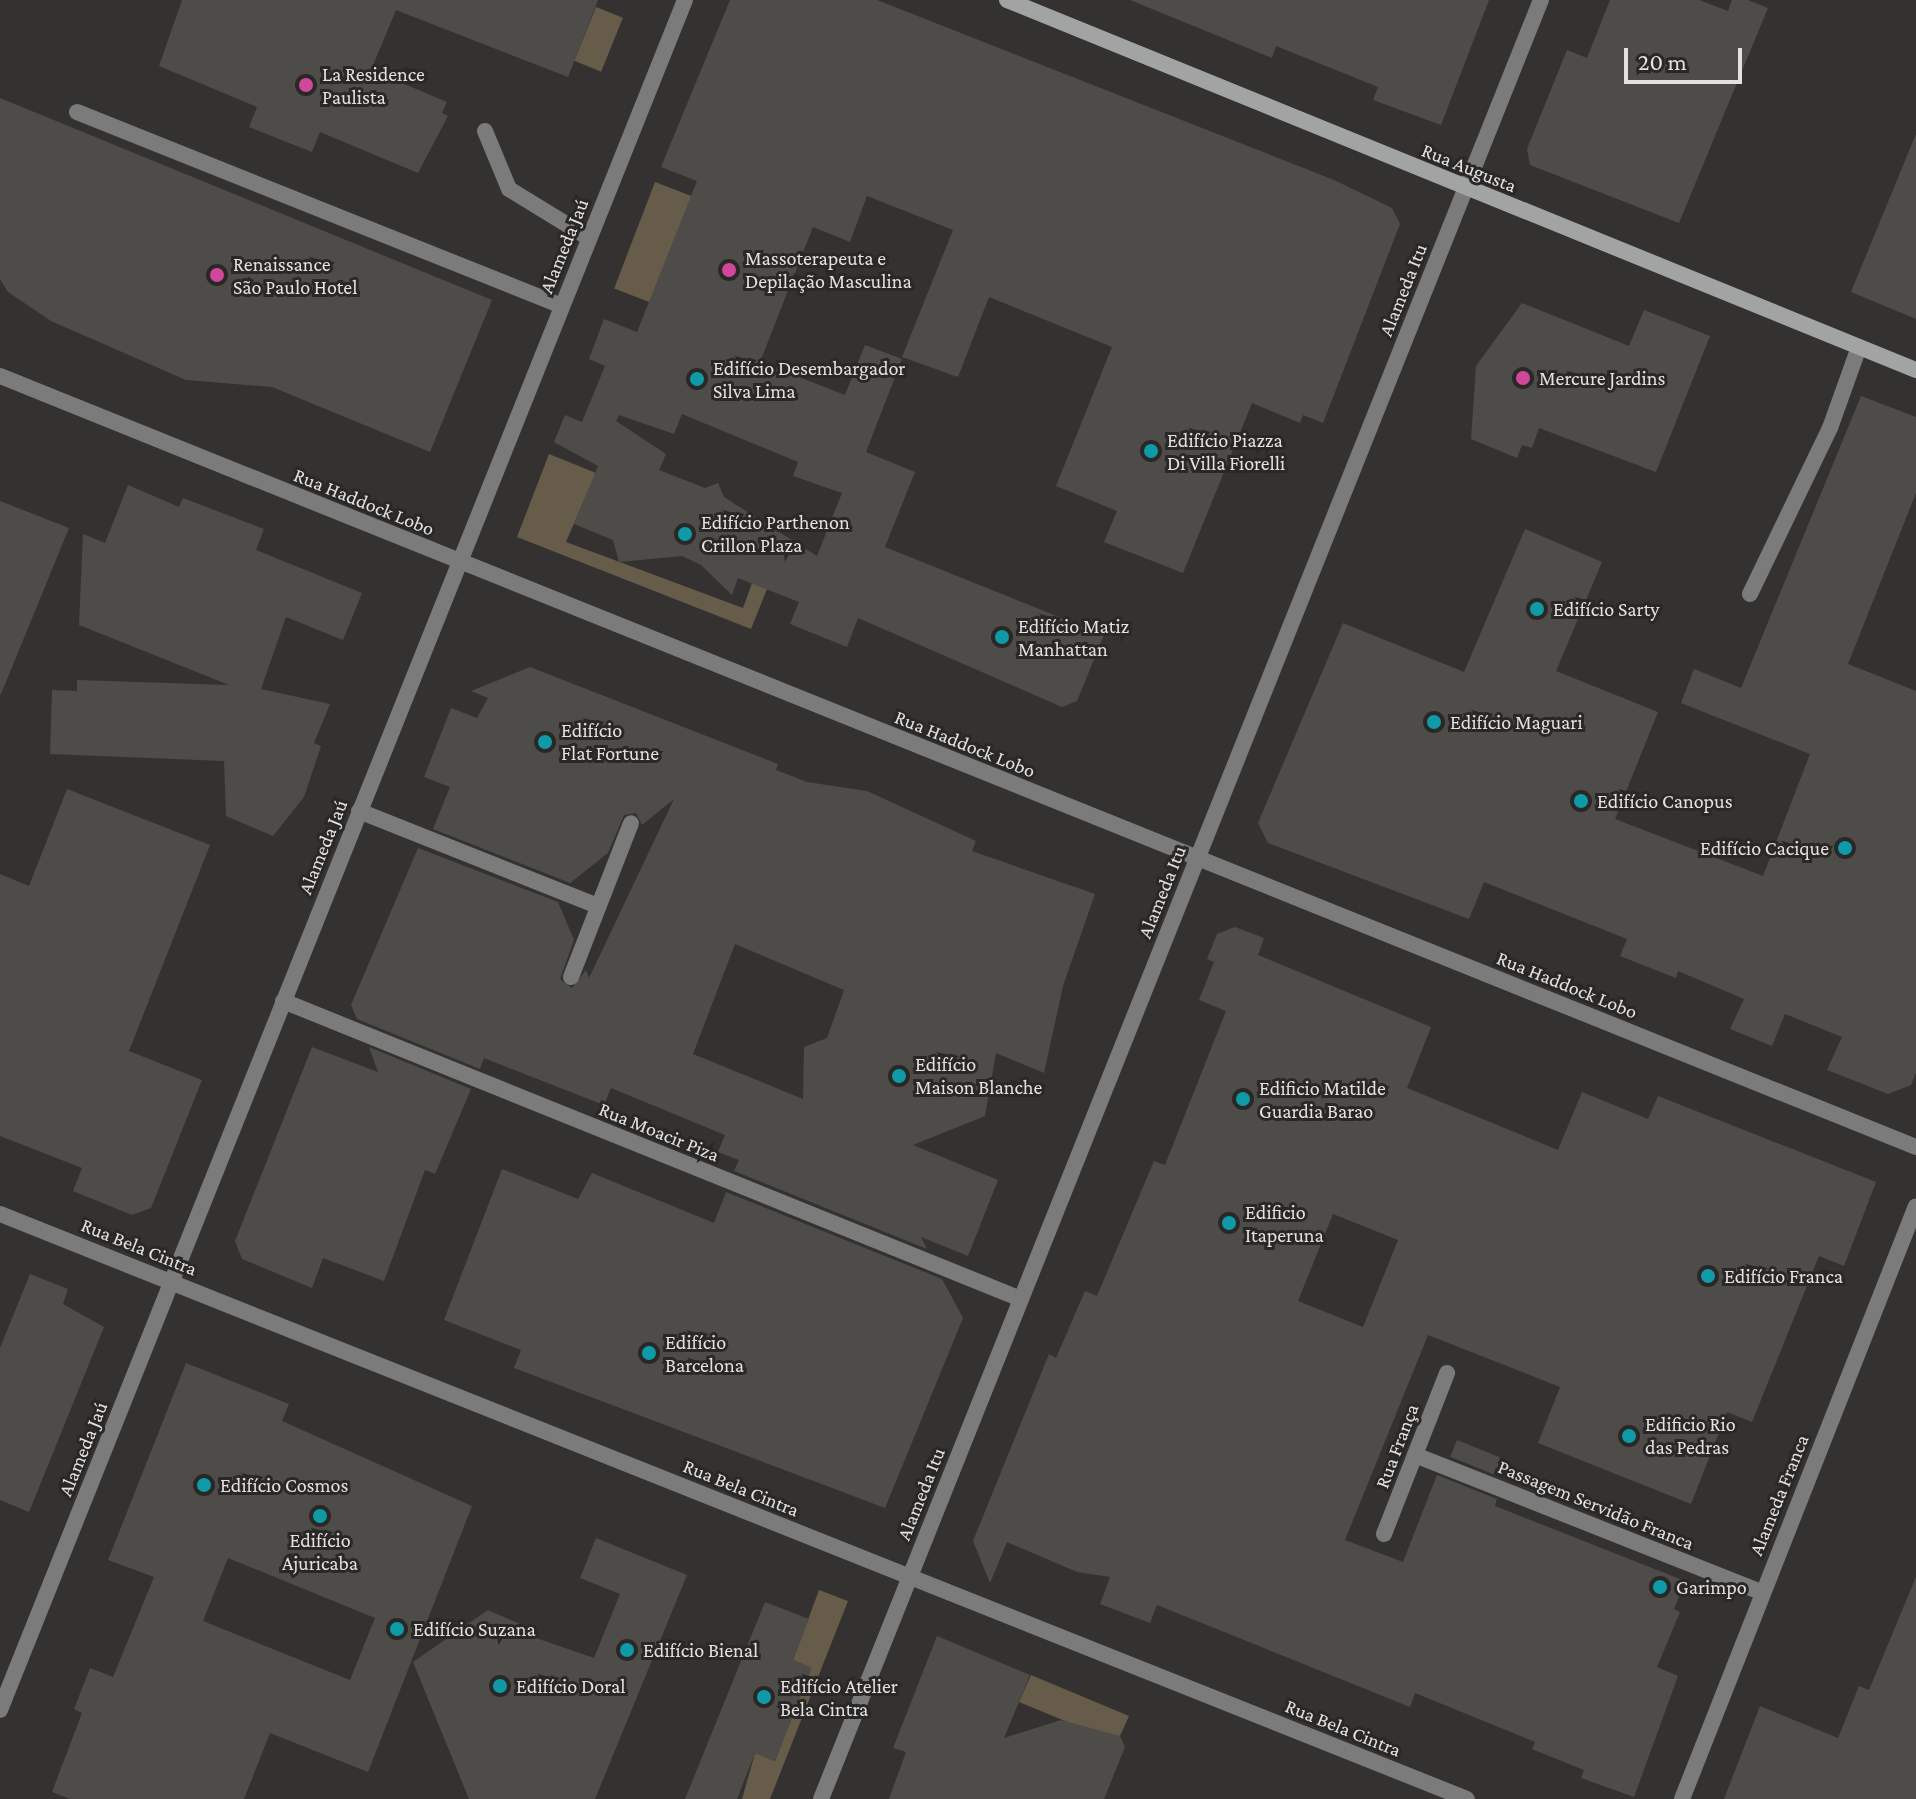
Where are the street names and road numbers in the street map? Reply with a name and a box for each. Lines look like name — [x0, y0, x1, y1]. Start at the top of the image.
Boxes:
street label: Rua Augusta — [1418, 138, 1520, 198]
street label: Alameda Jaú — [534, 195, 594, 297]
street label: Alameda Itu — [1374, 240, 1432, 340]
street label: Rua Haddock Lobo — [290, 463, 438, 541]
street label: Rua Haddock Lobo — [891, 705, 1039, 783]
street label: Alameda Jaú — [293, 796, 353, 898]
street label: Alameda Itu — [1133, 842, 1191, 942]
street label: Rua Haddock Lobo — [1493, 946, 1641, 1024]
street label: Rua Moacir Piza — [595, 1097, 723, 1167]
street label: Rua Bela Cintra — [78, 1213, 200, 1281]
street label: Alameda Jaú — [53, 1398, 113, 1500]
street label: Rua França — [1370, 1400, 1424, 1492]
street label: Alameda Franca — [1744, 1431, 1814, 1559]
street label: Alameda Itu — [892, 1444, 950, 1544]
street label: Rua Bela Cintra — [680, 1454, 802, 1522]
street label: Passagem Servidão Franca — [1494, 1455, 1698, 1555]
street label: Rua Bela Cintra — [1282, 1694, 1404, 1762]

